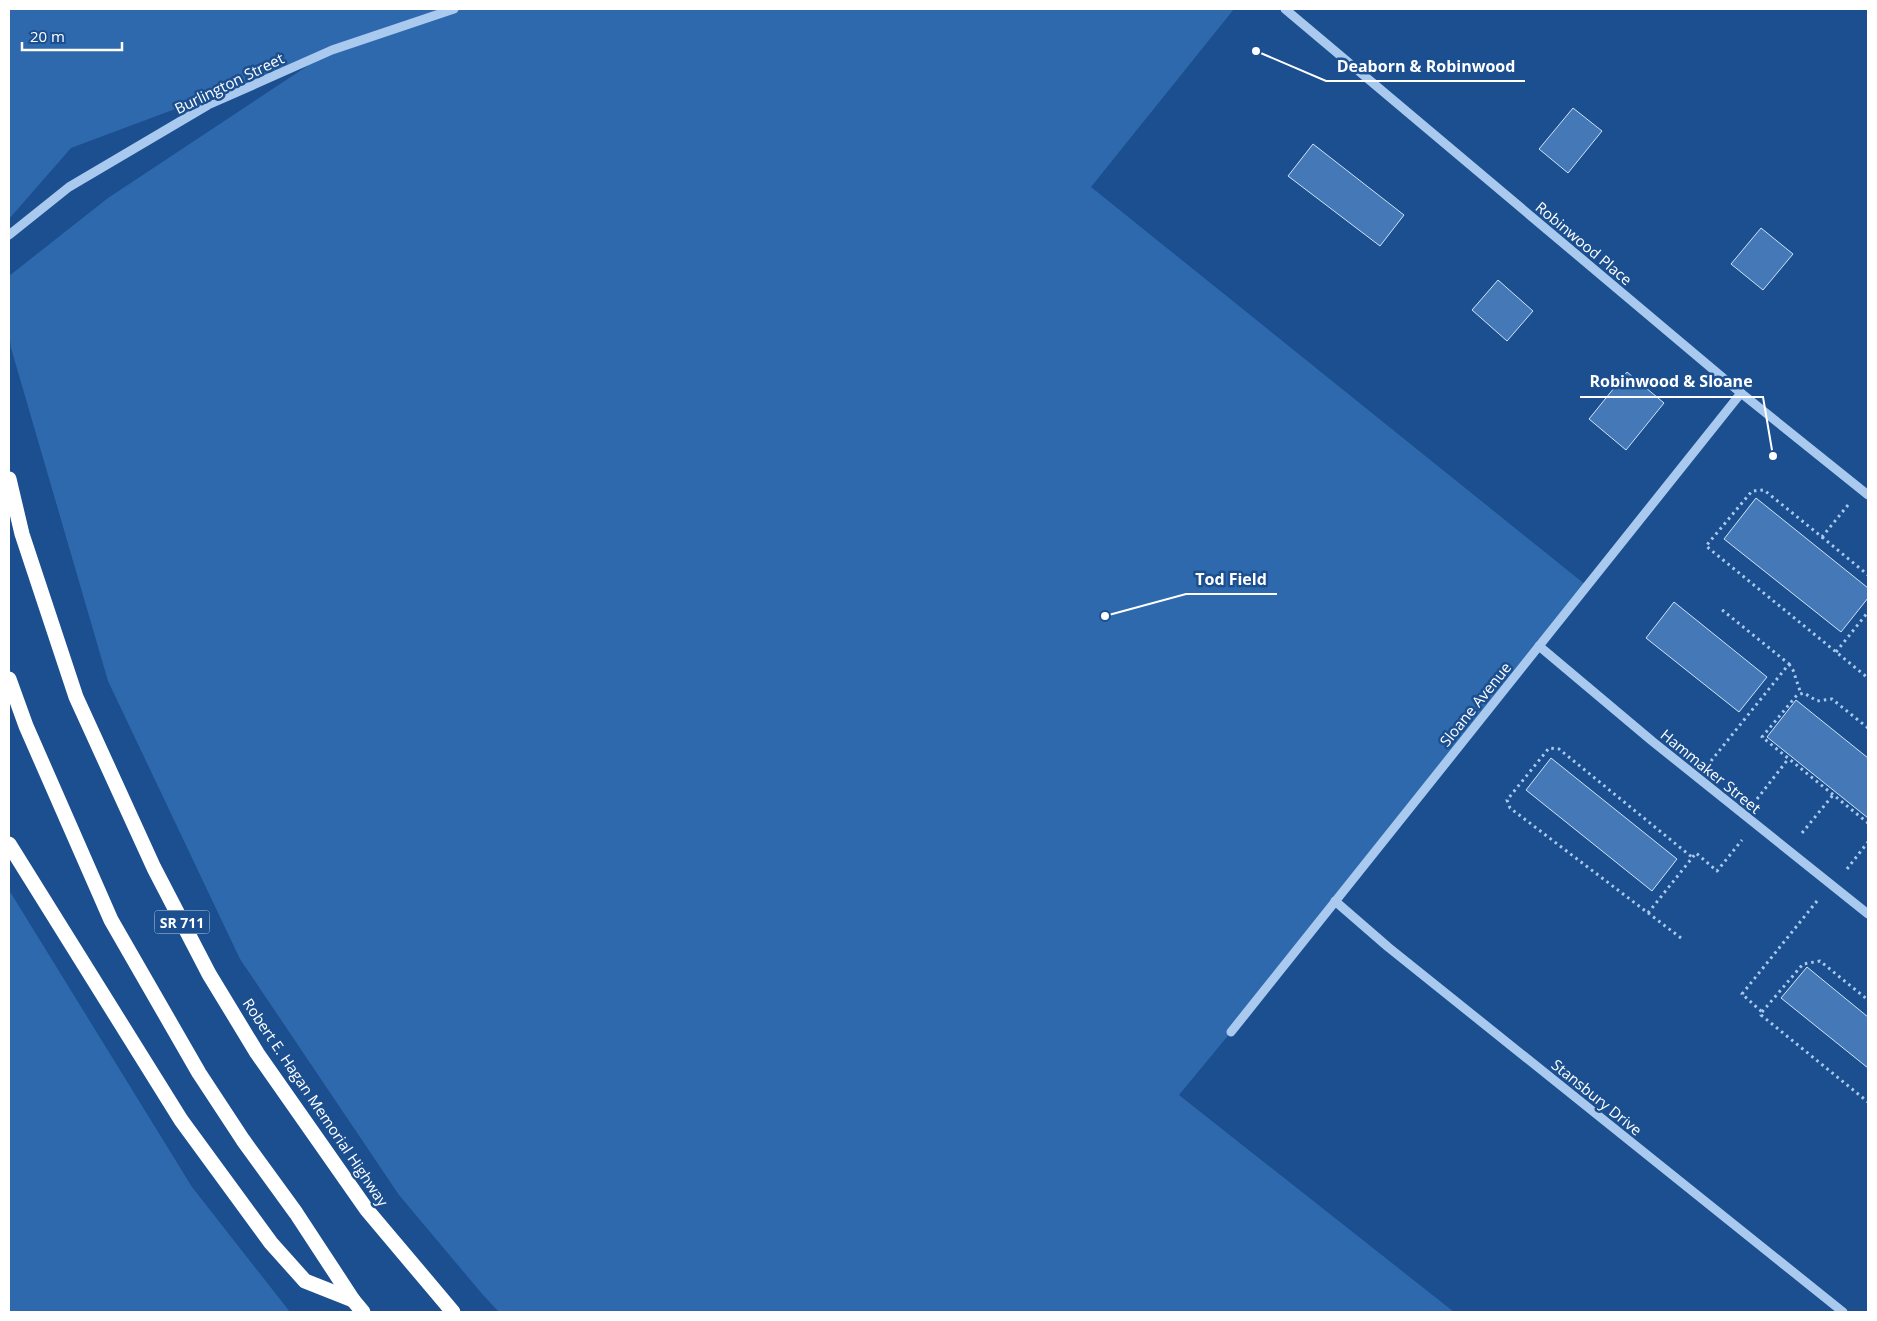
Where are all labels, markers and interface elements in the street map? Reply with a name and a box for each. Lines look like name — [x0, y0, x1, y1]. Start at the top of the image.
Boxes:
scale bar — [22, 20, 122, 52]
text: 20 m — [30, 26, 65, 46]
street label: Burlington Street — [171, 48, 287, 118]
callout: Deaborn & Robinwood — [1326, 50, 1525, 81]
text: Deaborn & Robinwood — [1337, 55, 1515, 77]
street label: Robinwood Place — [1532, 197, 1636, 289]
callout: Robinwood & Sloane — [1580, 366, 1763, 397]
text: Robinwood & Sloane — [1589, 370, 1753, 392]
callout: Tod Field — [1186, 563, 1277, 594]
text: Tod Field — [1195, 568, 1267, 590]
street label: Sloane Avenue — [1435, 658, 1515, 750]
street label: Hammaker Street — [1657, 724, 1765, 818]
road number: SR 711 — [154, 910, 210, 934]
street label: Robert E. Hagan Memorial Highway — [239, 994, 394, 1210]
street label: Stansbury Drive — [1548, 1054, 1646, 1140]

